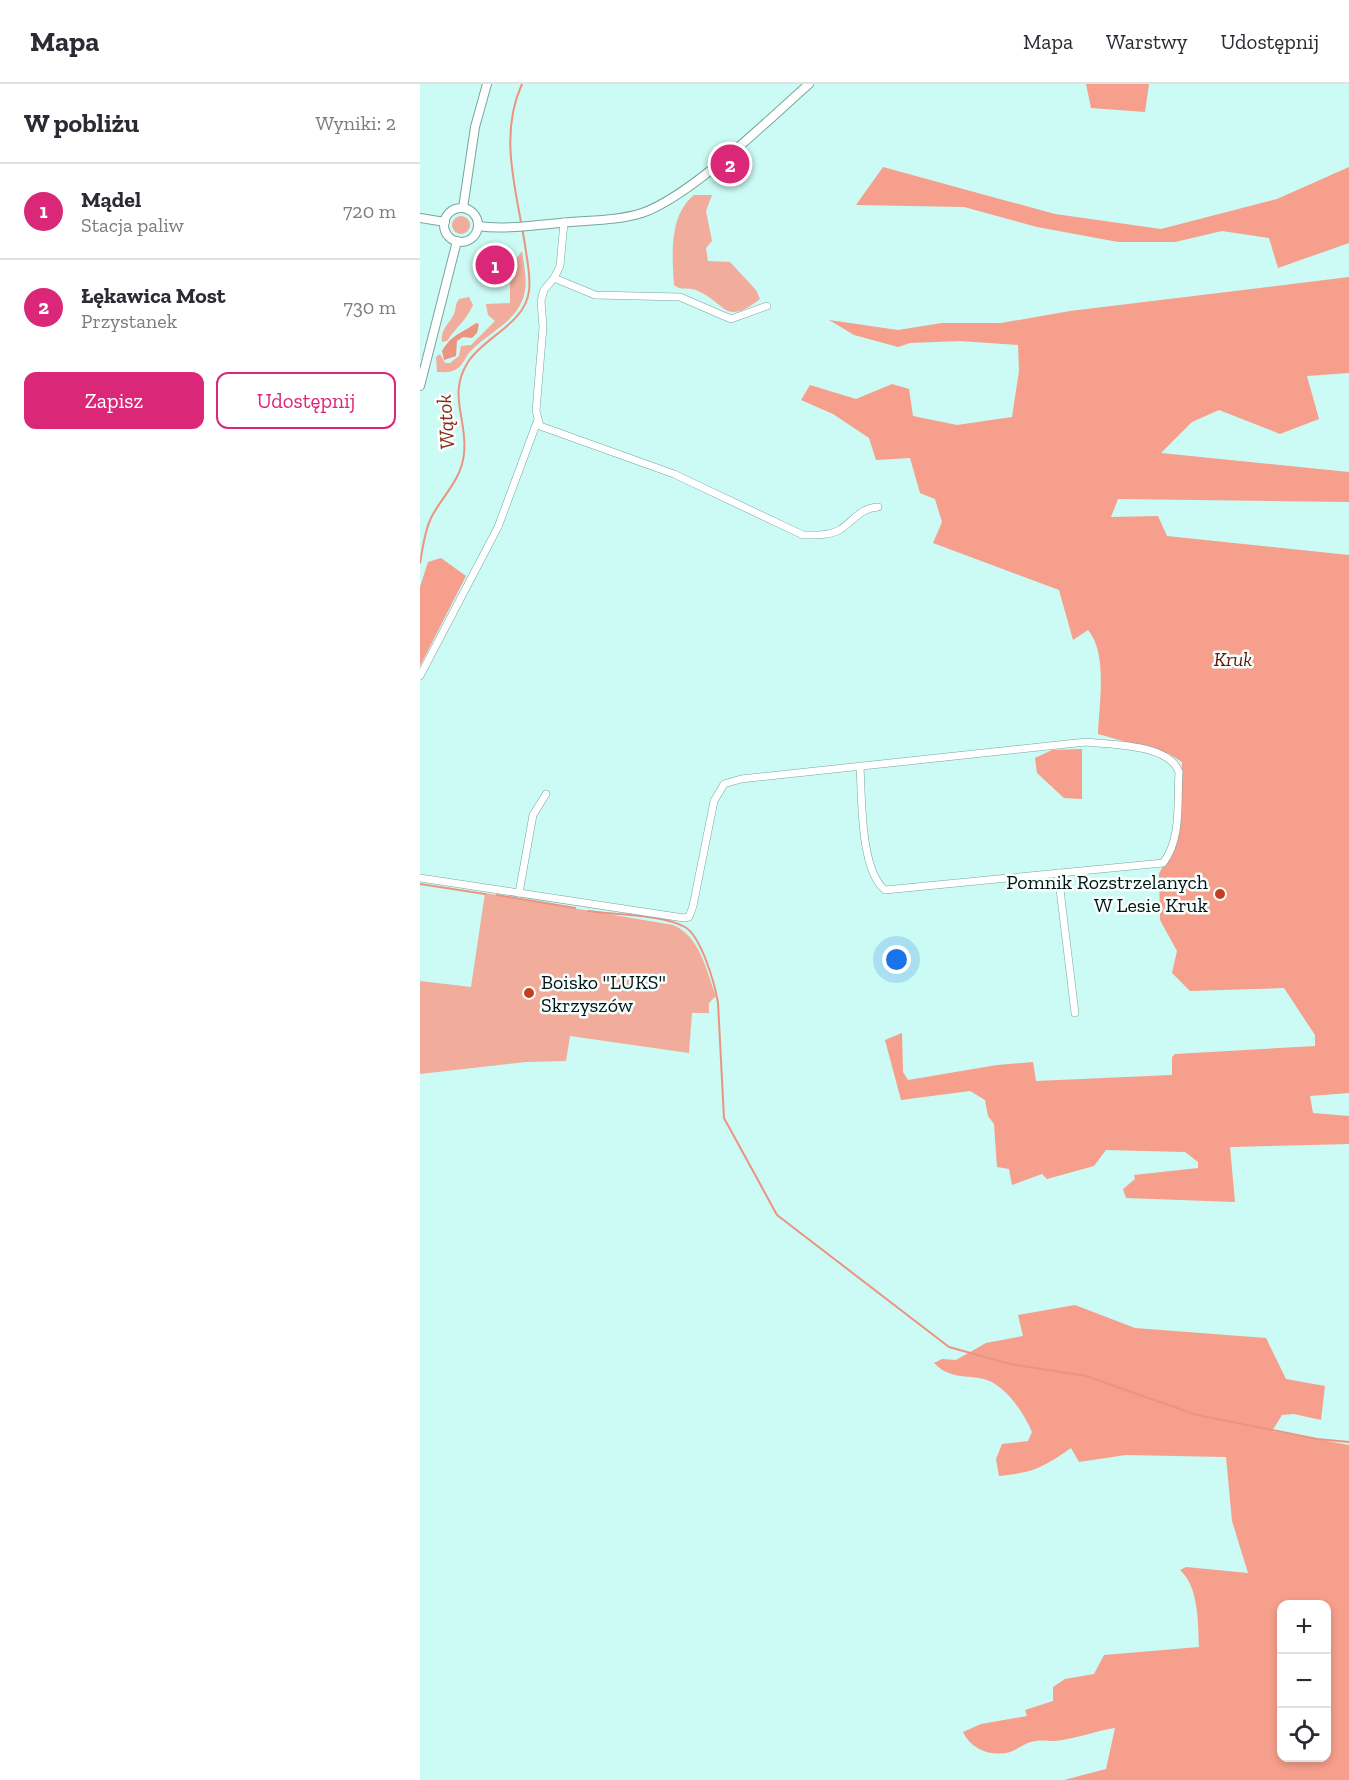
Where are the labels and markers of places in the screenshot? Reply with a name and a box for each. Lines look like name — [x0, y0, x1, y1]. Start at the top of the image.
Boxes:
pin: 2 — [710, 142, 750, 187]
pin: 1 — [476, 242, 514, 288]
place label: Pomnik Rozstrzelanych W Lesie Kruk — [1006, 870, 1209, 917]
marker: Pomnik Rozstrzelanych W Lesie Kruk — [1213, 887, 1227, 901]
place label: Boisko "LUKS" Skrzyszów — [541, 970, 666, 1017]
marker: Boisko "LUKS" Skrzyszów — [522, 986, 536, 1000]

